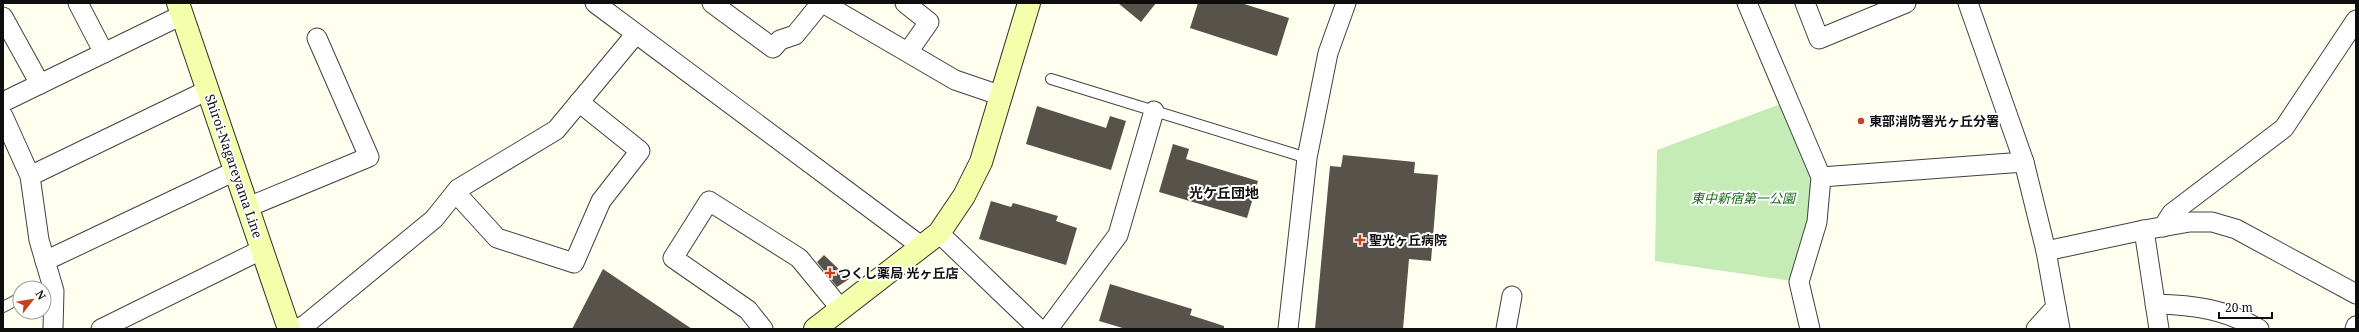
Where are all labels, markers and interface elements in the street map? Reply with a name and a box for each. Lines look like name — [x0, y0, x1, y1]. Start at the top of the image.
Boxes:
street label: Shiroi-Nagareyama Line — [201, 92, 267, 240]
place label: 東部消防署光ヶ丘分署 — [1869, 112, 1999, 130]
marker: 東部消防署光ヶ丘分署 — [1856, 116, 1866, 126]
district label: 光ケ丘団地 — [1189, 183, 1259, 202]
park label: 東中新宿第一公園 — [1691, 189, 1797, 207]
place label: 聖光ヶ丘病院 — [1369, 231, 1447, 249]
marker: 聖光ヶ丘病院 — [1354, 234, 1366, 246]
place label: つくし薬局 光ヶ丘店 — [838, 264, 958, 282]
marker: つくし薬局 光ヶ丘店 — [825, 268, 835, 278]
north arrow — [12, 280, 52, 320]
text: N — [32, 287, 50, 302]
scale bar — [2219, 294, 2272, 320]
text: 20 m — [2225, 299, 2253, 316]

